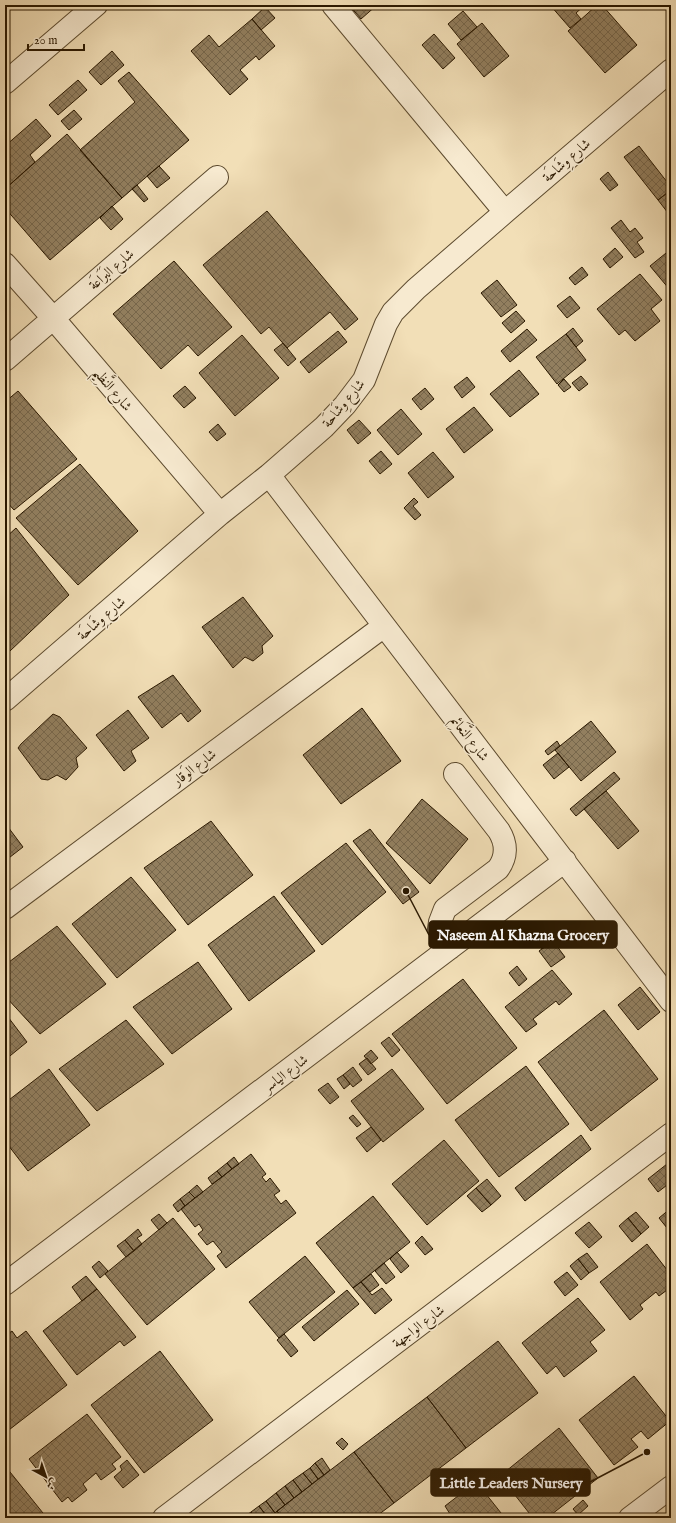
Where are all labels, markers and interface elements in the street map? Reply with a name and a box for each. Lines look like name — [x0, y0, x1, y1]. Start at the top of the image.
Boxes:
scale bar — [28, 26, 84, 52]
text: 20 m — [34, 33, 57, 48]
street label: شارع وِشَاحَة — [538, 133, 596, 188]
street label: شارع البَرَاعَة — [84, 244, 139, 296]
street label: شارع النَّظِيم — [86, 362, 139, 418]
street label: شارع وِشَاحَة — [317, 374, 371, 433]
street label: شارع وِشَاحَة — [73, 591, 131, 646]
street label: شارع النَّعَائِم — [443, 710, 496, 767]
street label: شارع الوَقار — [166, 744, 221, 793]
callout: Naseem Al Khazna Grocery — [429, 921, 617, 948]
text: Naseem Al Khazna Grocery — [436, 926, 610, 945]
street label: شارع الياسر — [258, 1051, 313, 1099]
street label: شارع الواجهة — [389, 1301, 449, 1354]
north arrow — [26, 1457, 66, 1497]
callout: Little Leaders Nursery — [431, 1469, 590, 1496]
text: Little Leaders Nursery — [439, 1474, 583, 1493]
text: ش — [43, 1475, 60, 1493]

